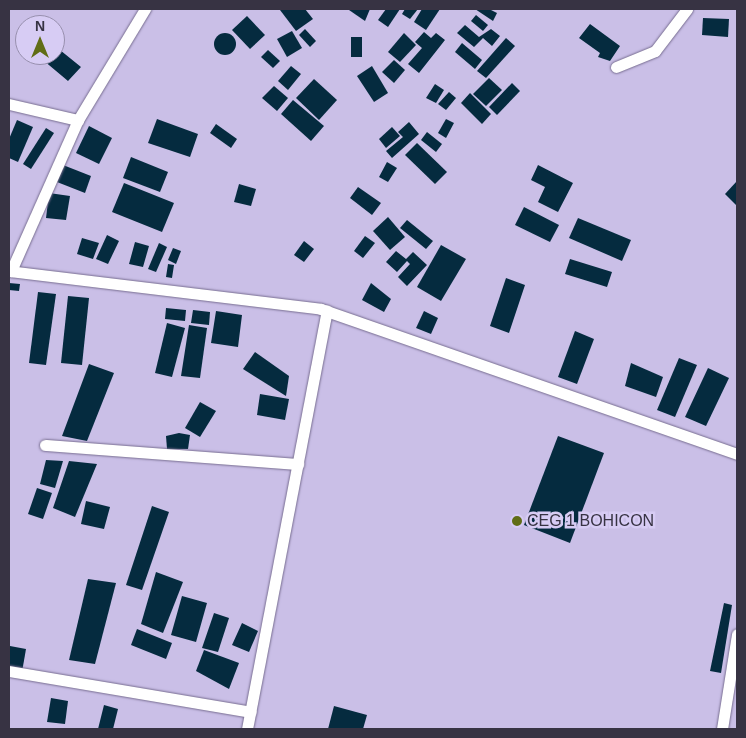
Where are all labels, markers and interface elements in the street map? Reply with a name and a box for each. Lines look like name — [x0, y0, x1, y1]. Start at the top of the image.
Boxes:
north arrow — [15, 15, 65, 65]
text: N — [35, 18, 45, 34]
place label: CEG 1 BOHICON — [527, 511, 654, 531]
marker: CEG 1 BOHICON — [511, 515, 523, 527]

